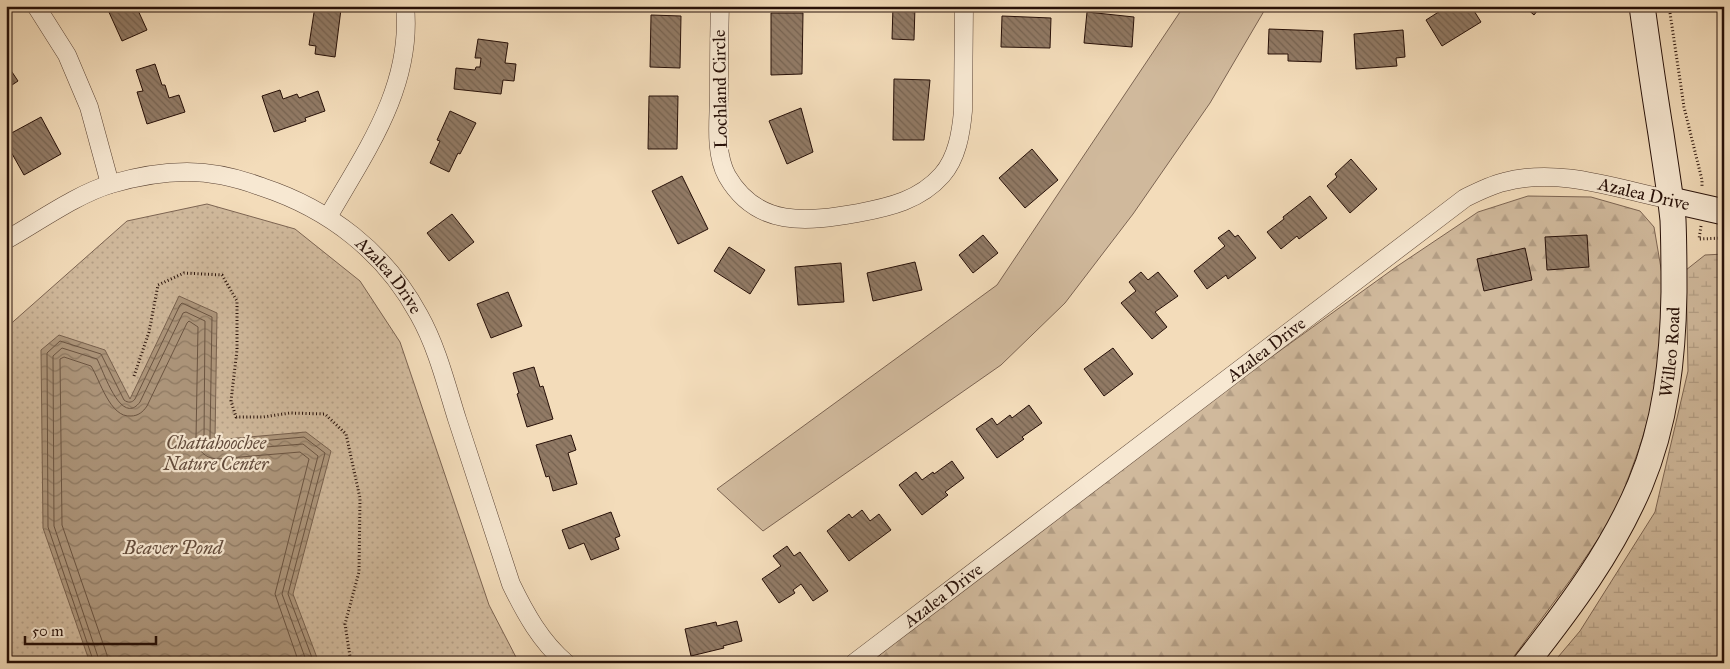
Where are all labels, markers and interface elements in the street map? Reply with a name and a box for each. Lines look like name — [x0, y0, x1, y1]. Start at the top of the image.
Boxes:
street label: Lochland Circle — [708, 29, 732, 149]
street label: Azalea Drive — [1595, 173, 1692, 215]
street label: Azalea Drive — [351, 231, 427, 318]
street label: Willeo Road — [1654, 306, 1685, 399]
street label: Azalea Drive — [1222, 312, 1310, 387]
park label: Chattahoochee Nature Center — [162, 432, 270, 475]
water label: Beaver Pond — [122, 536, 224, 559]
street label: Azalea Drive — [898, 558, 987, 633]
scale bar — [25, 614, 156, 646]
text: 50 m — [32, 622, 64, 640]

